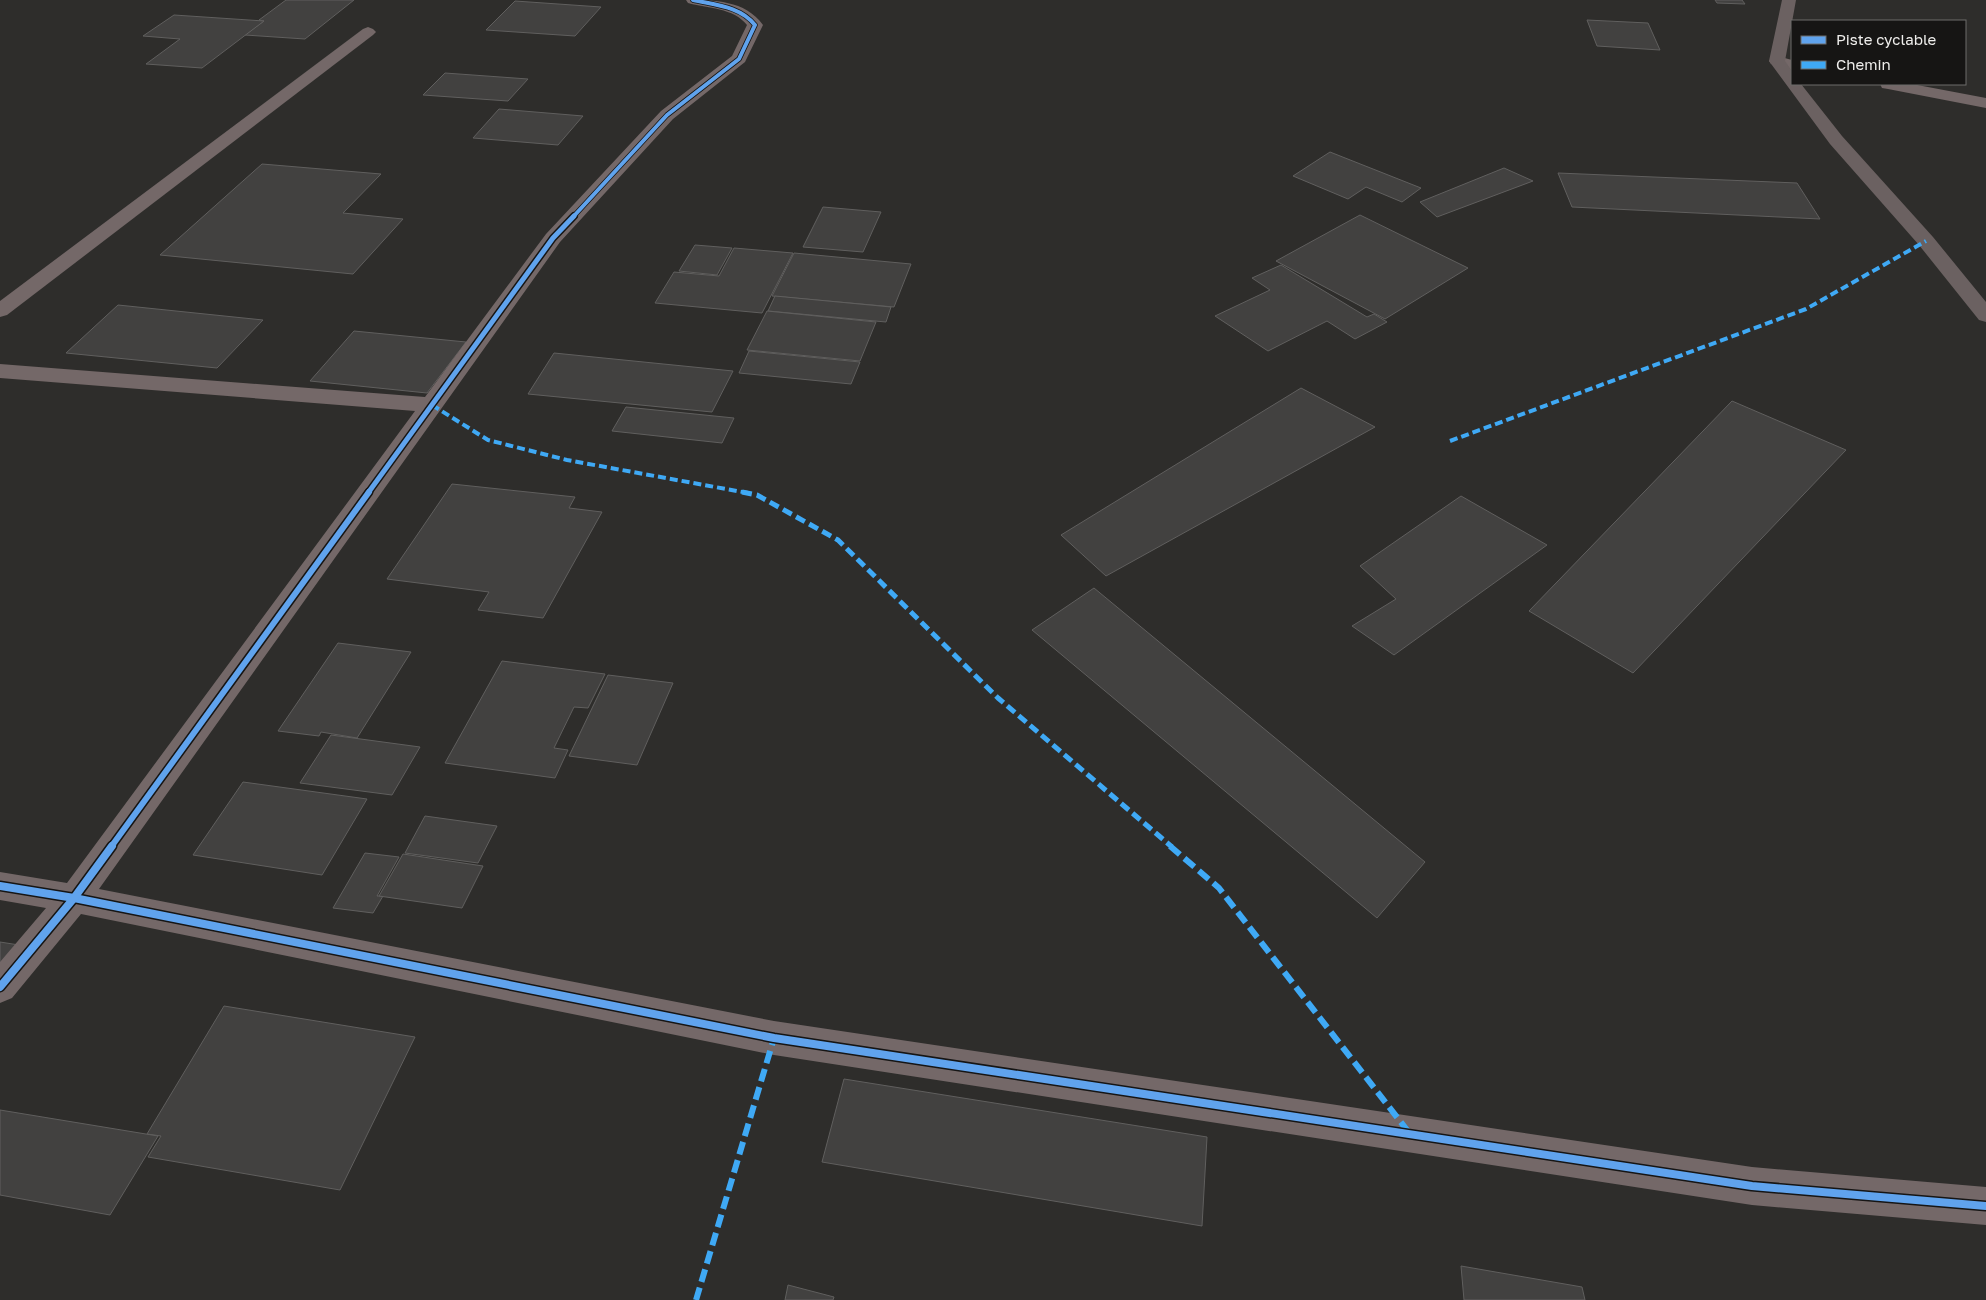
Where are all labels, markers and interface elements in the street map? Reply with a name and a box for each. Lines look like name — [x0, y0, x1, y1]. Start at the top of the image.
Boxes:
legend — [1791, 20, 1966, 85]
text: Piste cyclable — [1836, 30, 1937, 48]
text: Chemin — [1836, 55, 1891, 73]

